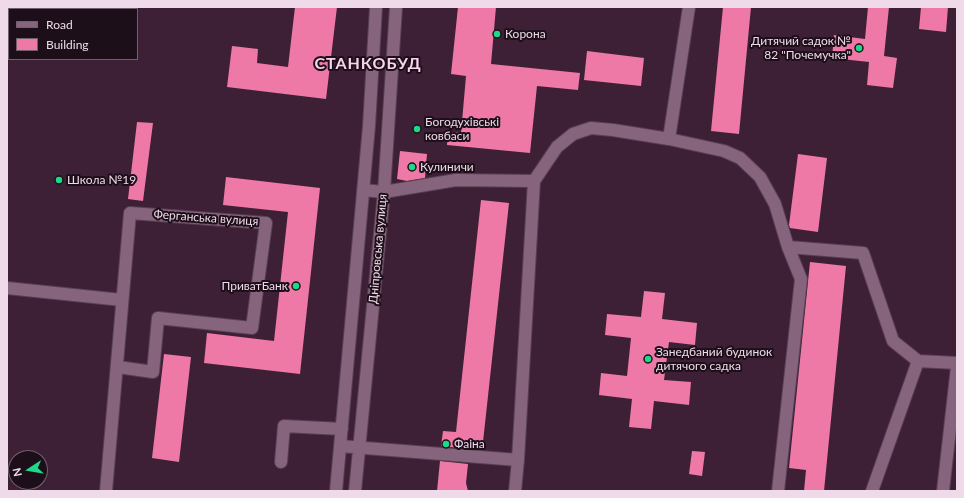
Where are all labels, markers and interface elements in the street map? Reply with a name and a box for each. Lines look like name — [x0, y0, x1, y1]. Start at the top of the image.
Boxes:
legend — [8, 8, 138, 60]
text: Road — [46, 17, 73, 32]
place label: Корона — [505, 27, 546, 41]
marker: Корона — [492, 29, 502, 39]
place label: Дитячий садок № 82 "Почемучка" — [751, 34, 851, 62]
text: Building — [46, 37, 89, 52]
marker: Дитячий садок № 82 "Почемучка" — [854, 43, 864, 53]
district label: СТАНКОБУД — [314, 54, 422, 74]
place label: Богодухівські ковбаси — [425, 115, 499, 143]
marker: Богодухівські ковбаси — [412, 124, 422, 134]
place label: Кулиничи — [420, 160, 474, 174]
marker: Кулиничи — [407, 162, 417, 172]
place label: Школа №19 — [67, 173, 136, 187]
marker: Школа №19 — [54, 175, 64, 185]
street label: Дніпровська вулиця — [366, 193, 390, 305]
street label: Ферганська вулиця — [153, 207, 259, 229]
place label: ПриватБанк — [221, 279, 288, 293]
marker: ПриватБанк — [291, 281, 301, 291]
place label: Занедбаний будинок дитячого садка — [656, 345, 772, 373]
marker: Занедбаний будинок дитячого садка — [643, 354, 653, 364]
place label: Фаіна — [454, 437, 485, 451]
marker: Фаіна — [441, 439, 451, 449]
north arrow — [8, 450, 48, 490]
text: N — [10, 467, 24, 478]

